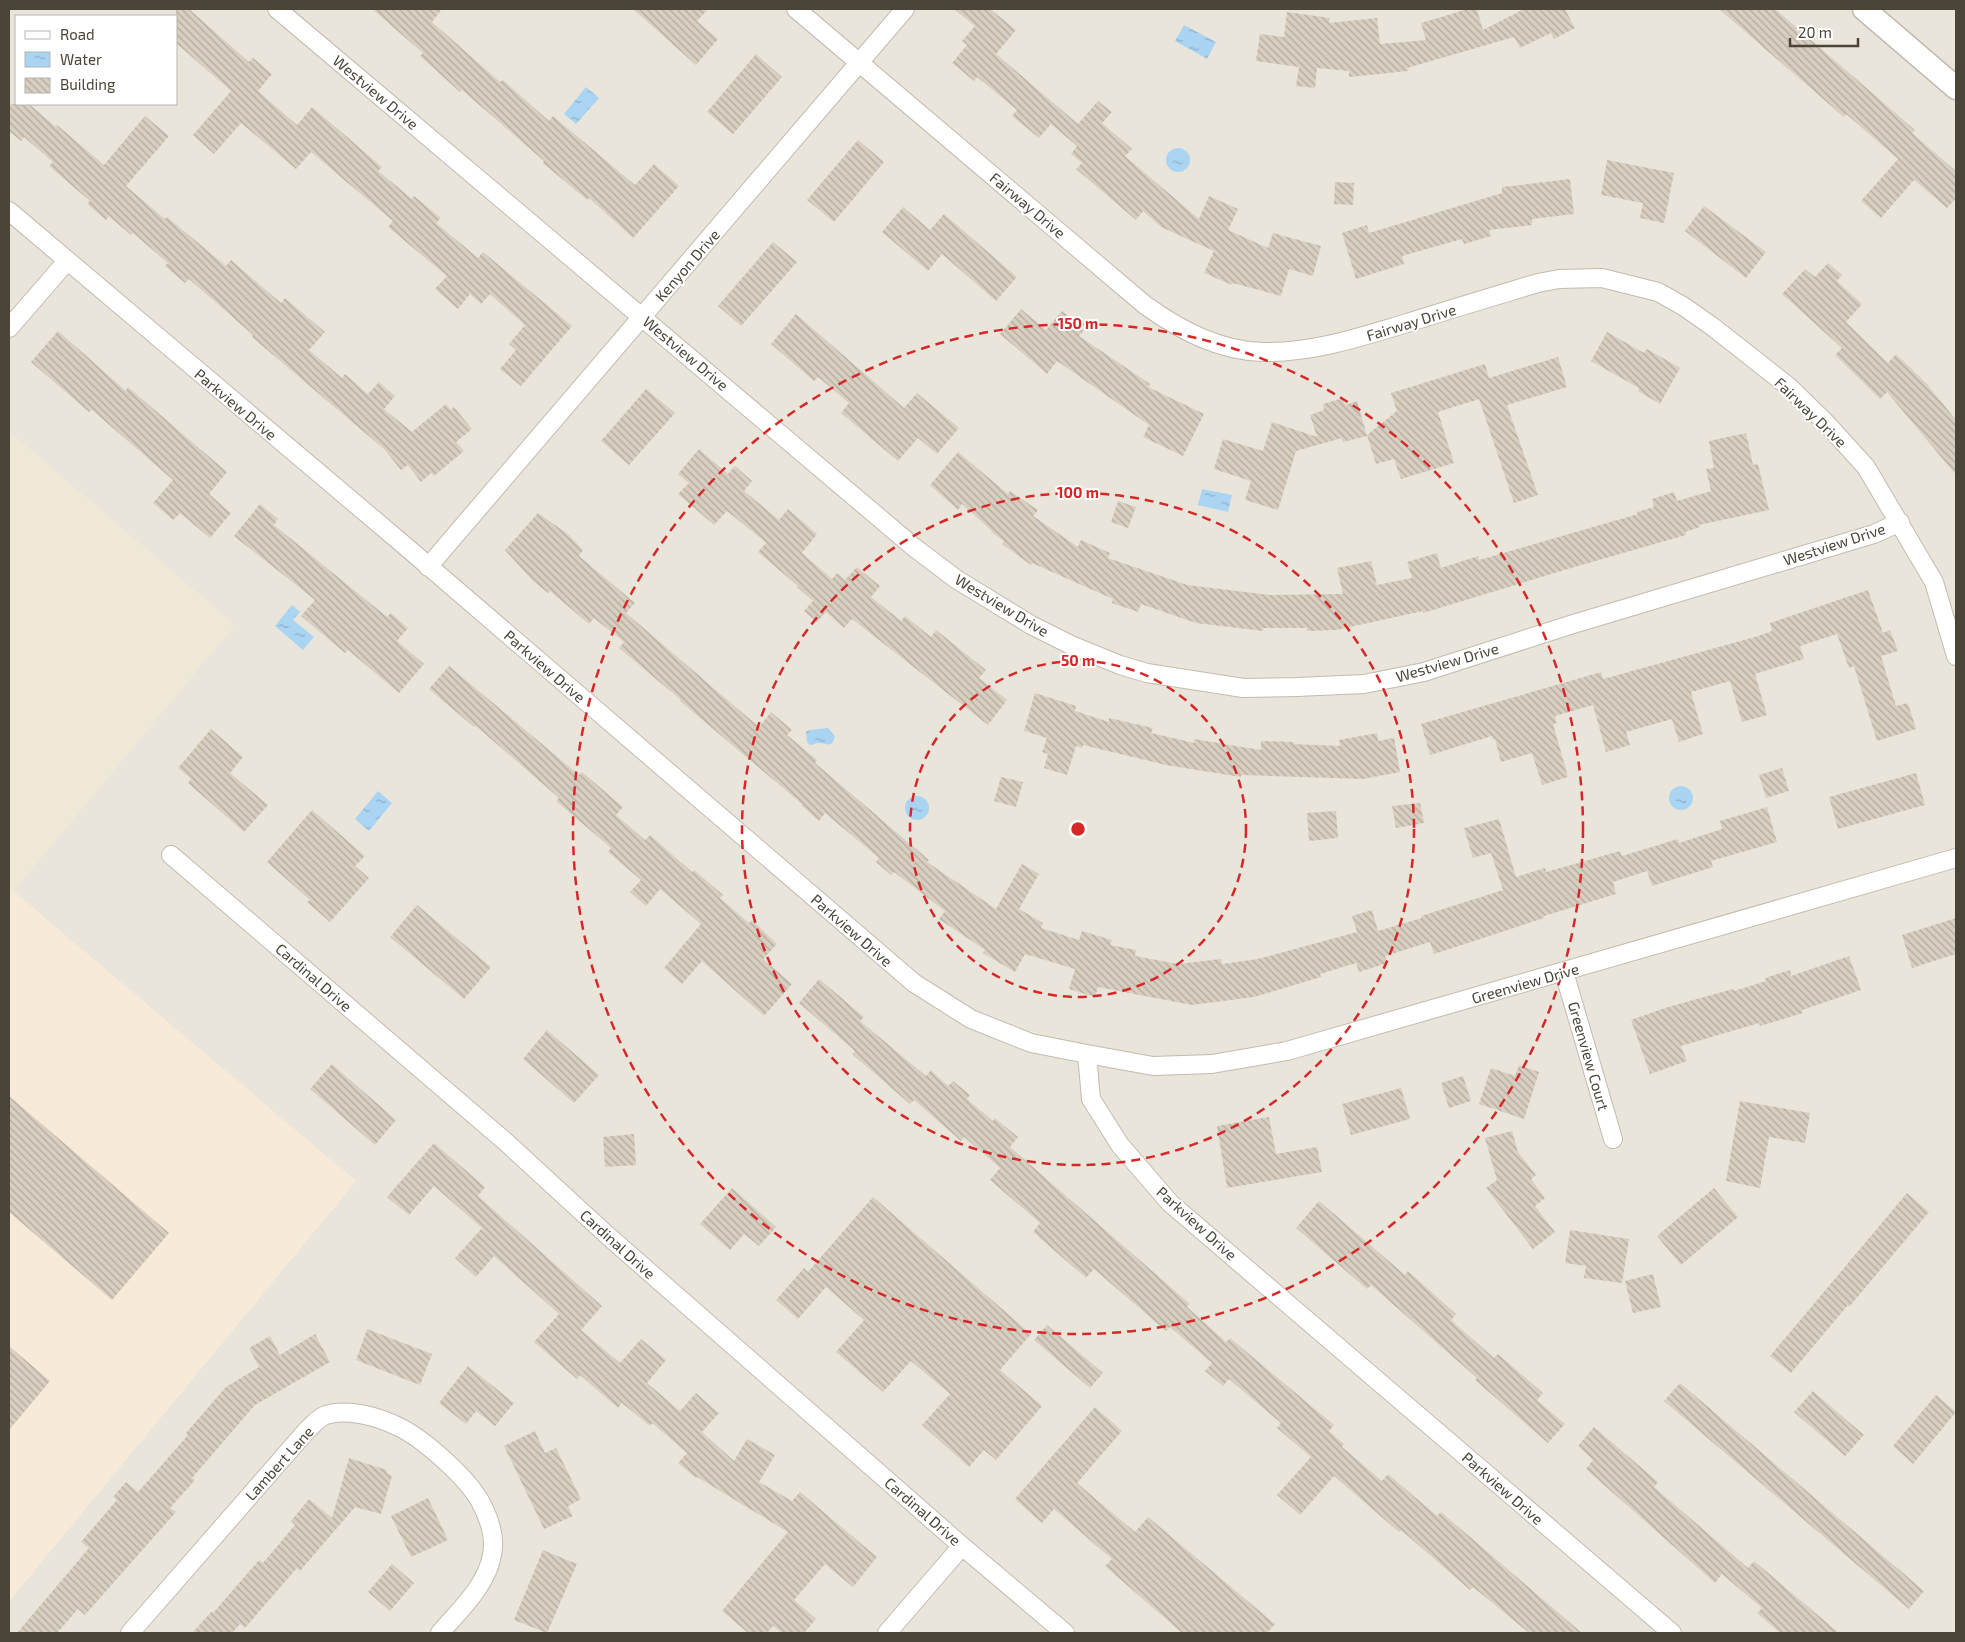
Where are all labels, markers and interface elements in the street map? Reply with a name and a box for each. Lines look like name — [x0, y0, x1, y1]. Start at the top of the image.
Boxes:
legend — [15, 15, 178, 105]
scale bar — [1790, 15, 1858, 47]
text: 20 m — [1798, 23, 1832, 41]
text: Road — [60, 25, 95, 43]
text: Water — [60, 50, 102, 68]
street label: Westview Drive — [330, 51, 422, 133]
text: Building — [60, 75, 116, 93]
street label: Fairway Drive — [987, 168, 1069, 242]
street label: Kenyon Drive — [651, 225, 723, 305]
street label: Fairway Drive — [1364, 300, 1458, 344]
street label: Westview Drive — [640, 312, 732, 394]
text: 150 m — [1058, 314, 1098, 332]
street label: Parkview Drive — [191, 365, 281, 443]
street label: Fairway Drive — [1771, 373, 1851, 451]
text: 100 m — [1057, 483, 1099, 501]
street label: Westview Drive — [1781, 519, 1887, 569]
street label: Westview Drive — [952, 570, 1052, 640]
street label: Parkview Drive — [501, 626, 589, 706]
street label: Westview Drive — [1394, 639, 1500, 685]
text: 50 m — [1061, 651, 1095, 669]
centre of rings — [1069, 820, 1087, 838]
street label: Parkview Drive — [808, 890, 896, 970]
street label: Cardinal Drive — [272, 939, 356, 1015]
street label: Greenview Drive — [1469, 959, 1581, 1007]
street label: Greenview Court — [1565, 999, 1613, 1113]
street label: Parkview Drive — [1153, 1182, 1241, 1264]
street label: Cardinal Drive — [577, 1206, 659, 1282]
street label: Lambert Lane — [241, 1422, 317, 1504]
street label: Parkview Drive — [1459, 1448, 1547, 1528]
street label: Cardinal Drive — [881, 1473, 965, 1549]

